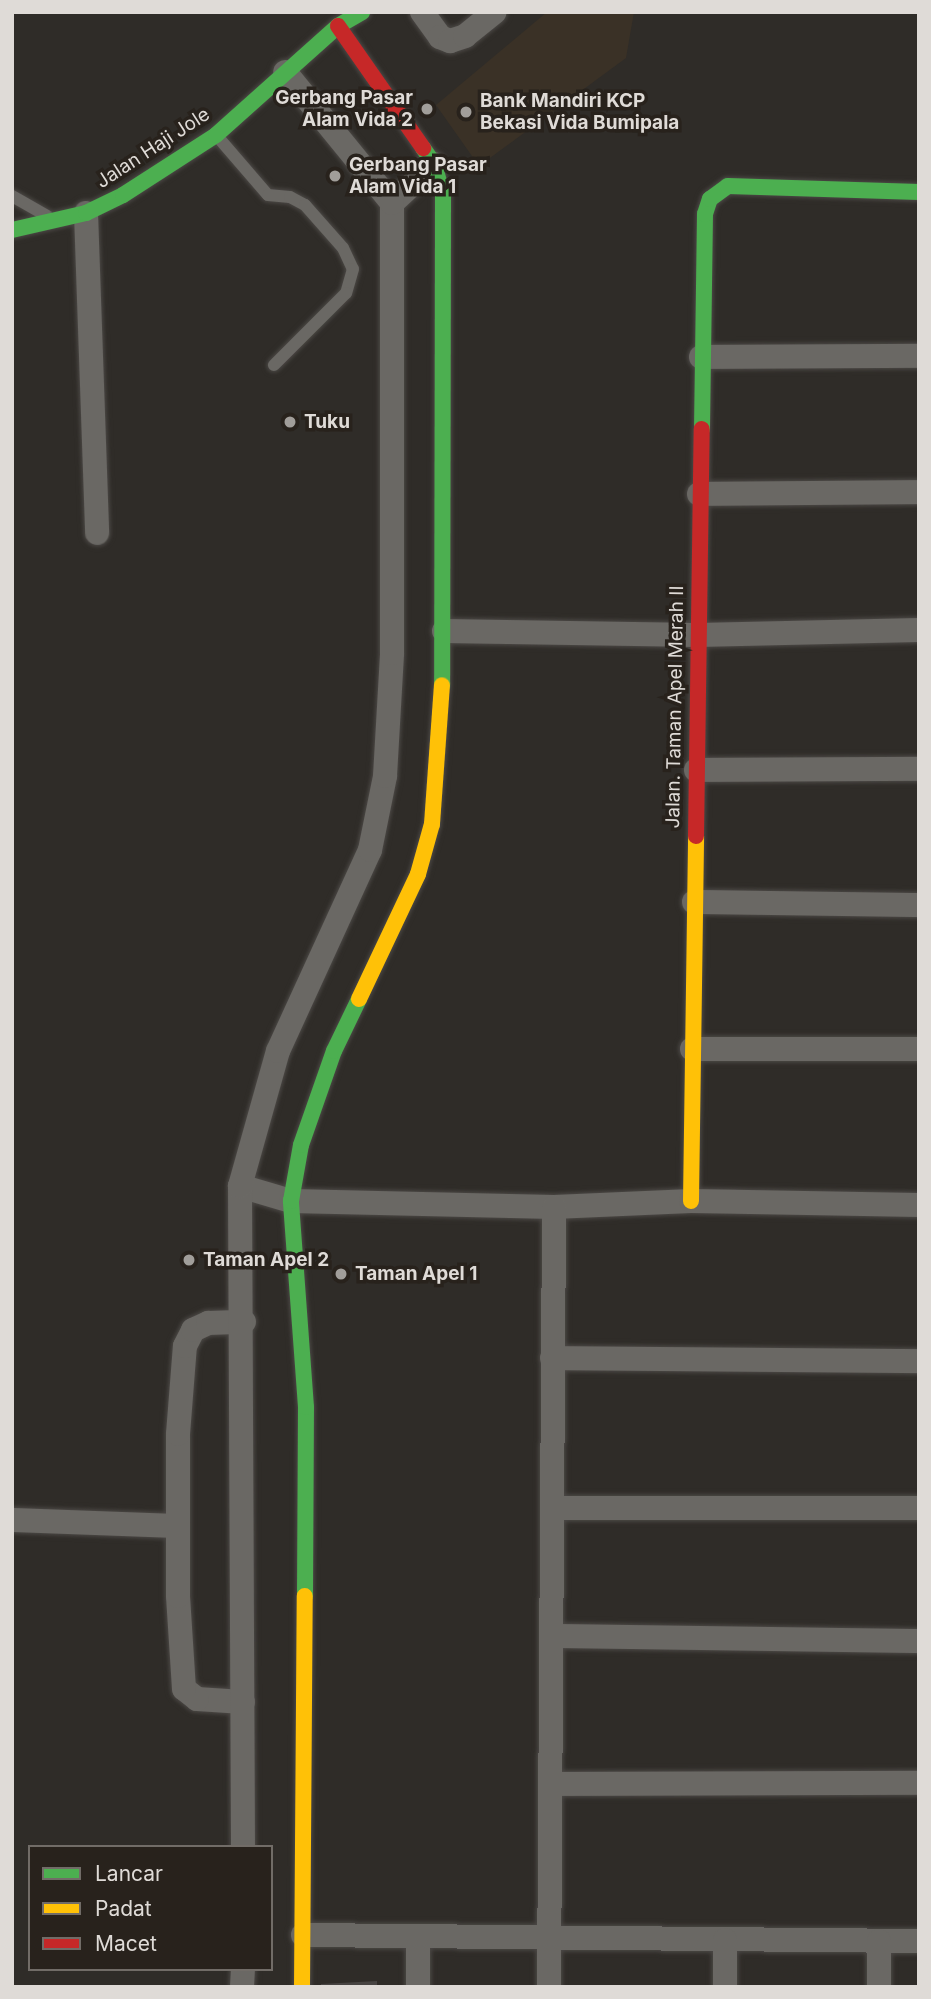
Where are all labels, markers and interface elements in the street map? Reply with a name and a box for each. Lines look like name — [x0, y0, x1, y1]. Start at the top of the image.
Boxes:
place label: Gerbang Pasar Alam Vida 2 — [275, 87, 413, 131]
place label: Bank Mandiri KCP Bekasi Vida Bumipala — [480, 90, 679, 134]
marker: Gerbang Pasar Alam Vida 2 — [419, 101, 435, 117]
street label: Jalan Haji Jole — [92, 103, 214, 193]
marker: Bank Mandiri KCP Bekasi Vida Bumipala — [458, 104, 474, 120]
place label: Gerbang Pasar Alam Vida 1 — [349, 154, 487, 198]
marker: Gerbang Pasar Alam Vida 1 — [327, 168, 343, 184]
place label: Tuku — [304, 411, 350, 433]
marker: Tuku — [282, 414, 298, 430]
street label: Jalan. Taman Apel Merah II — [661, 585, 689, 829]
place label: Taman Apel 2 — [203, 1249, 329, 1271]
marker: Taman Apel 2 — [181, 1252, 197, 1268]
place label: Taman Apel 1 — [355, 1263, 477, 1285]
marker: Taman Apel 1 — [333, 1266, 349, 1282]
legend — [28, 1845, 273, 1971]
text: Lancar — [95, 1861, 163, 1886]
text: Padat — [95, 1896, 152, 1921]
text: Macet — [95, 1931, 157, 1956]

